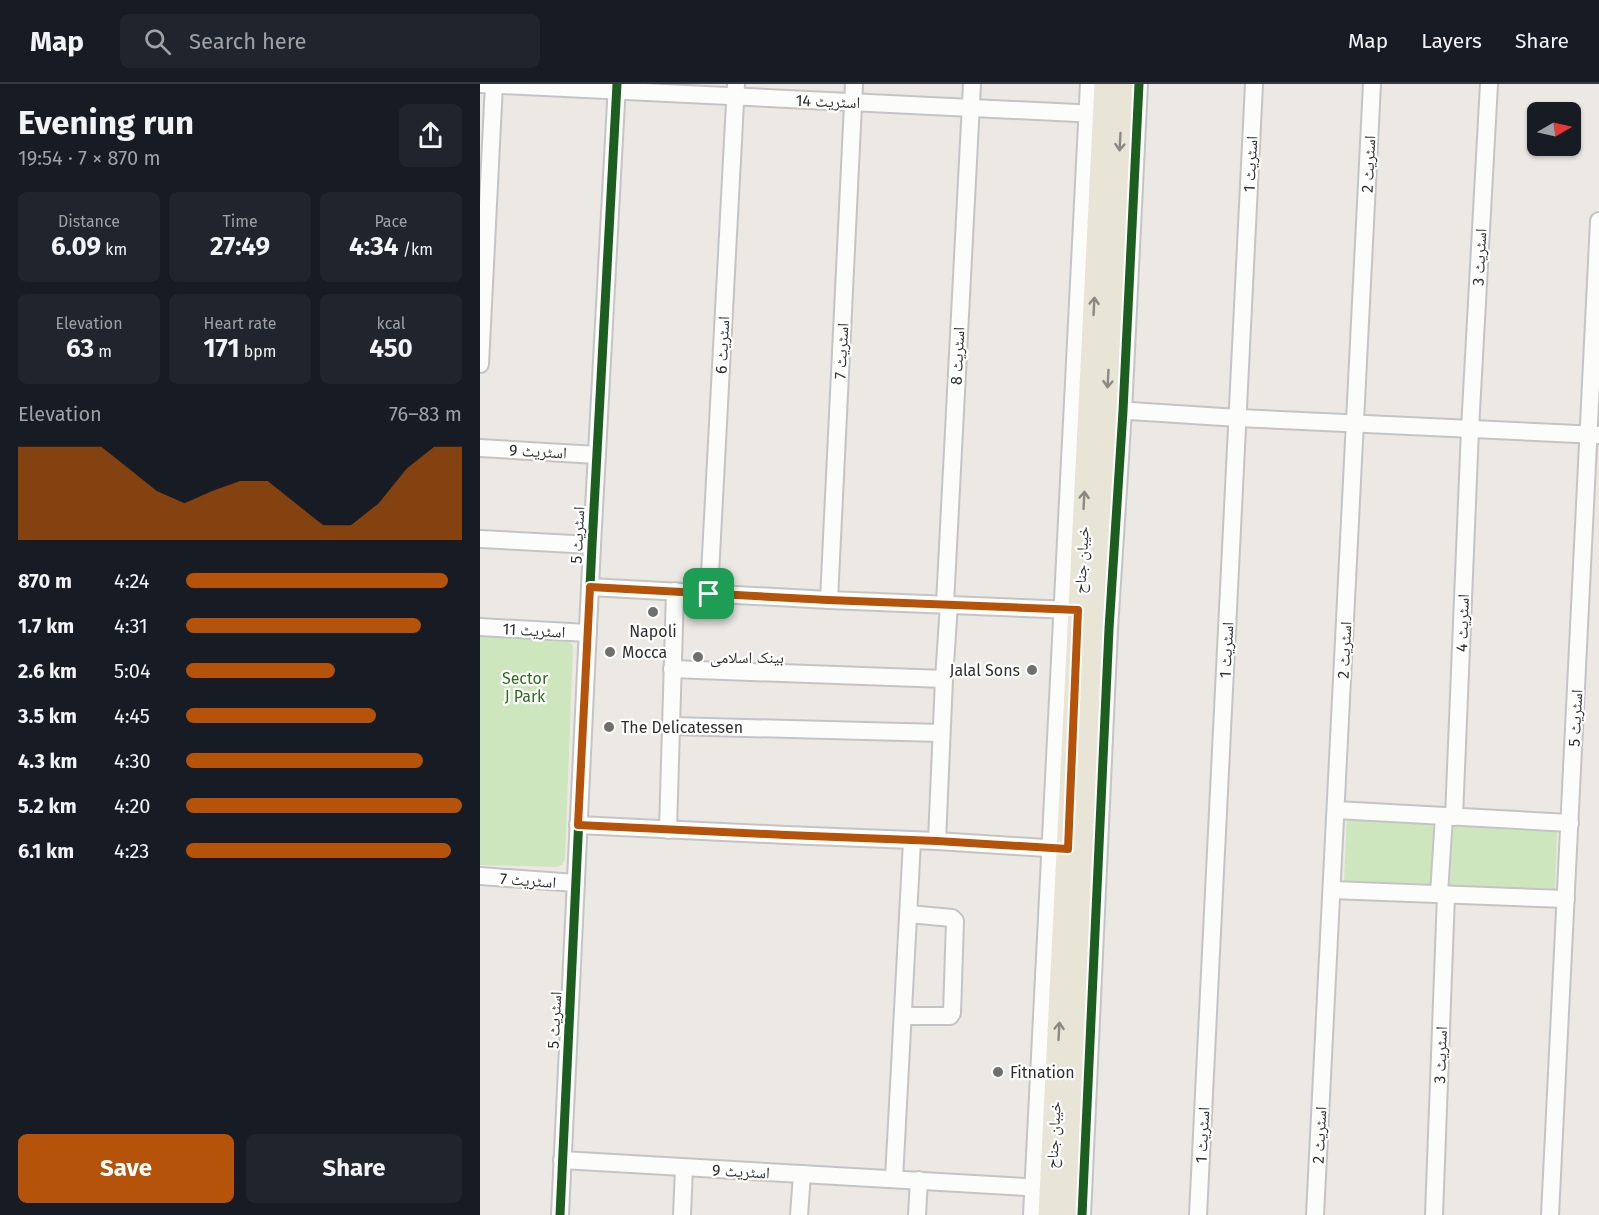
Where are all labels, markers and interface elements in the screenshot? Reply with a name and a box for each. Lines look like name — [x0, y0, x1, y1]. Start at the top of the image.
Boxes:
search box — [120, 14, 540, 68]
text: Map — [30, 25, 84, 58]
icon: search — [141, 25, 174, 58]
text: Search here — [189, 28, 307, 55]
text: Map — [1348, 28, 1388, 54]
text: Layers — [1421, 28, 1482, 54]
text: Share — [1515, 28, 1569, 54]
street label: اسٹریٹ 14 — [795, 91, 861, 112]
north arrow — [1527, 102, 1581, 156]
map controls — [1527, 102, 1581, 156]
text: Evening run — [18, 103, 194, 143]
button: share — [399, 104, 462, 167]
one-way arrow — [1114, 132, 1125, 152]
street label: اسٹریٹ 1 — [1240, 135, 1261, 193]
street label: اسٹریٹ 2 — [1358, 135, 1379, 193]
text: 19:54 · 7 × 870 m — [18, 146, 161, 170]
text: Distance — [58, 212, 120, 231]
text: Time — [222, 212, 258, 231]
text: Pace — [374, 212, 408, 231]
street label: اسٹریٹ 3 — [1469, 228, 1490, 286]
text: 6.09 — [51, 231, 101, 262]
text: 27:49 — [210, 231, 270, 262]
text: 4:34 — [349, 231, 399, 262]
text: km — [101, 240, 127, 259]
text: /km — [399, 240, 433, 259]
one-way arrow — [1088, 296, 1099, 316]
text: Elevation — [55, 314, 123, 333]
text: Heart rate — [204, 314, 276, 333]
text: kcal — [377, 314, 405, 333]
street label: اسٹریٹ 6 — [711, 316, 734, 374]
street label: اسٹریٹ 7 — [831, 322, 852, 380]
street label: اسٹریٹ 8 — [946, 326, 969, 386]
text: 63 — [66, 333, 94, 364]
text: 171 — [204, 333, 240, 364]
text: 450 — [369, 333, 413, 364]
text: m — [94, 342, 112, 361]
text: bpm — [240, 342, 276, 361]
one-way arrow — [1103, 369, 1114, 389]
text: Elevation — [18, 402, 102, 426]
text: 76–83 m — [389, 402, 462, 426]
street label: اسٹریٹ 9 — [509, 441, 567, 462]
one-way arrow — [1079, 491, 1090, 511]
street label: اسٹریٹ 5 — [567, 506, 588, 564]
street label: خیبان جناح — [1070, 526, 1094, 594]
pin — [683, 568, 734, 619]
text: 870 m — [18, 569, 72, 593]
text: 4:24 — [114, 569, 149, 593]
icon: arrive — [692, 577, 725, 610]
street label: اسٹریٹ 4 — [1452, 594, 1473, 652]
marker: Napoli — [646, 605, 660, 619]
text: 1.7 km — [18, 614, 74, 638]
text: 4:31 — [114, 614, 148, 638]
street label: اسٹریٹ 11 — [502, 619, 566, 642]
street label: اسٹریٹ 1 — [1216, 621, 1237, 679]
street label: اسٹریٹ 2 — [1334, 621, 1355, 679]
place label: Napoli — [629, 622, 677, 641]
place label: Mocca — [622, 643, 667, 662]
marker: Mocca — [603, 645, 617, 659]
place label: بینک اسلامی — [710, 648, 784, 668]
marker: بینک اسلامی — [691, 650, 705, 664]
text: 2.6 km — [18, 659, 77, 683]
text: 5:04 — [114, 659, 151, 683]
place label: Jalal Sons — [950, 661, 1020, 680]
marker: Jalal Sons — [1025, 663, 1039, 677]
park label: Sector J Park — [502, 669, 549, 706]
street label: اسٹریٹ 5 — [1565, 689, 1586, 747]
text: 3.5 km — [18, 704, 77, 728]
text: 4:45 — [114, 704, 150, 728]
place label: The Delicatessen — [621, 718, 743, 737]
marker: The Delicatessen — [602, 720, 616, 734]
text: 4.3 km — [18, 749, 78, 773]
text: 4:30 — [114, 749, 151, 773]
text: 5.2 km — [18, 794, 77, 818]
text: 4:20 — [114, 794, 151, 818]
text: 6.1 km — [18, 839, 74, 863]
text: 4:23 — [114, 839, 149, 863]
street label: اسٹریٹ 7 — [499, 869, 557, 892]
street label: اسٹریٹ 5 — [544, 991, 565, 1049]
one-way arrow — [1053, 1021, 1064, 1041]
street label: اسٹریٹ 3 — [1430, 1026, 1451, 1084]
place label: Fitnation — [1010, 1063, 1075, 1082]
marker: Fitnation — [991, 1065, 1005, 1079]
street label: خیبان جناح — [1042, 1101, 1066, 1169]
street label: اسٹریٹ 1 — [1192, 1106, 1213, 1164]
street label: اسٹریٹ 2 — [1309, 1106, 1330, 1164]
button: Save — [18, 1134, 234, 1203]
button: Share — [246, 1134, 462, 1203]
street label: اسٹریٹ 9 — [712, 1161, 770, 1182]

